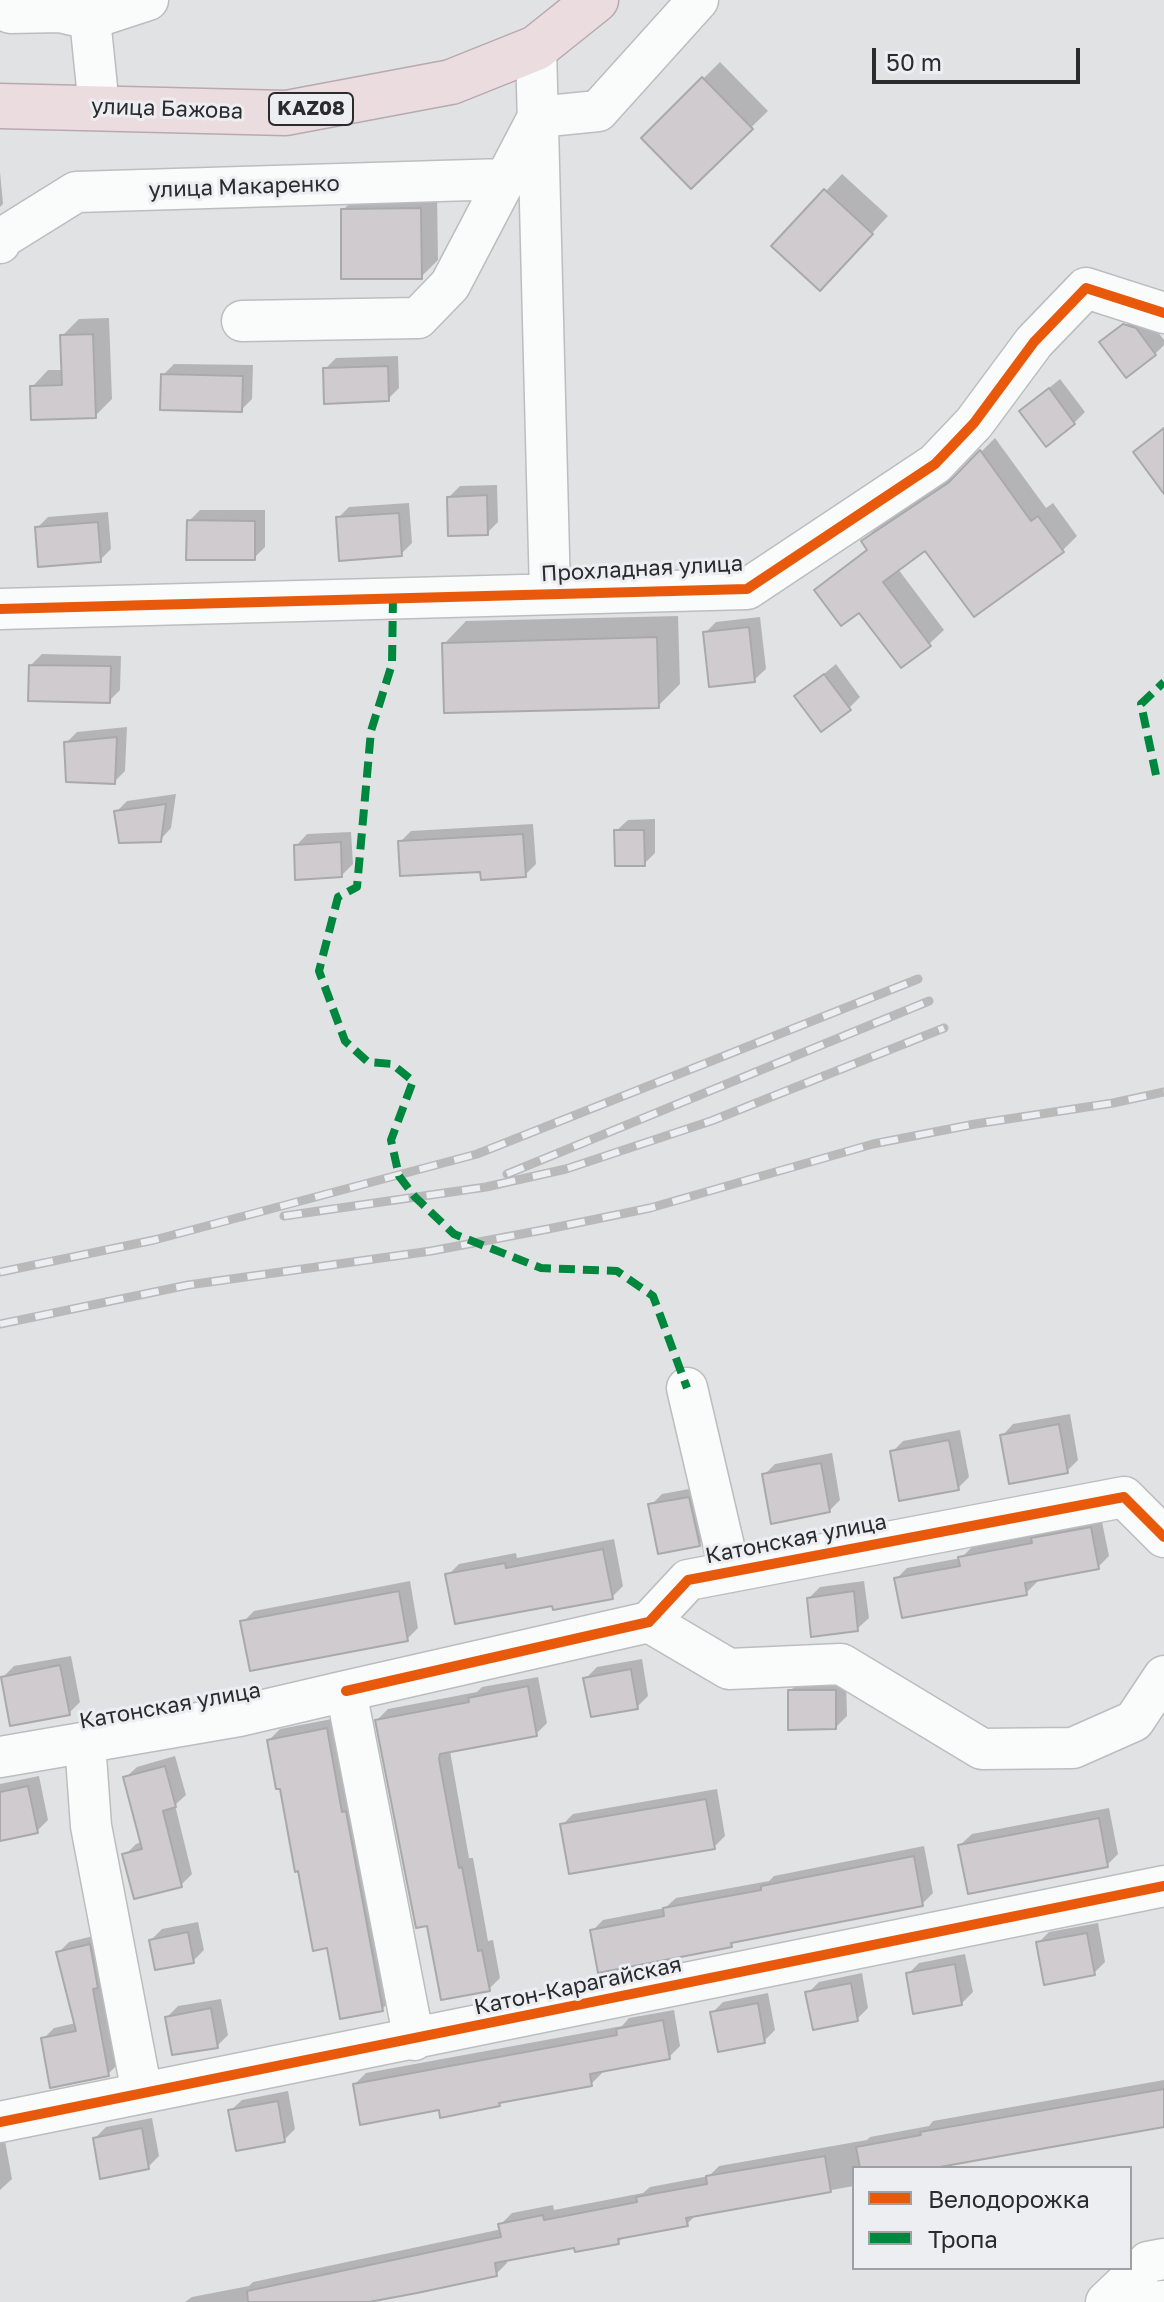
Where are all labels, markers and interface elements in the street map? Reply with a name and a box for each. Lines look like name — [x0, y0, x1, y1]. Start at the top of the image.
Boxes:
scale bar — [876, 32, 1084, 82]
text: 50 m — [886, 47, 942, 76]
street label: улица Бажова — [90, 93, 244, 125]
road number: KAZ08 — [269, 93, 353, 125]
street label: улица Макаренко — [148, 170, 340, 204]
street label: Прохладная улица — [540, 551, 744, 587]
street label: Катонская улица — [703, 1508, 889, 1570]
street label: Катонская улица — [77, 1677, 263, 1735]
street label: Катон-Карагайская — [472, 1951, 684, 2021]
legend — [852, 2166, 1132, 2270]
text: Велодорожка — [928, 2184, 1090, 2213]
text: Тропа — [928, 2224, 998, 2253]

